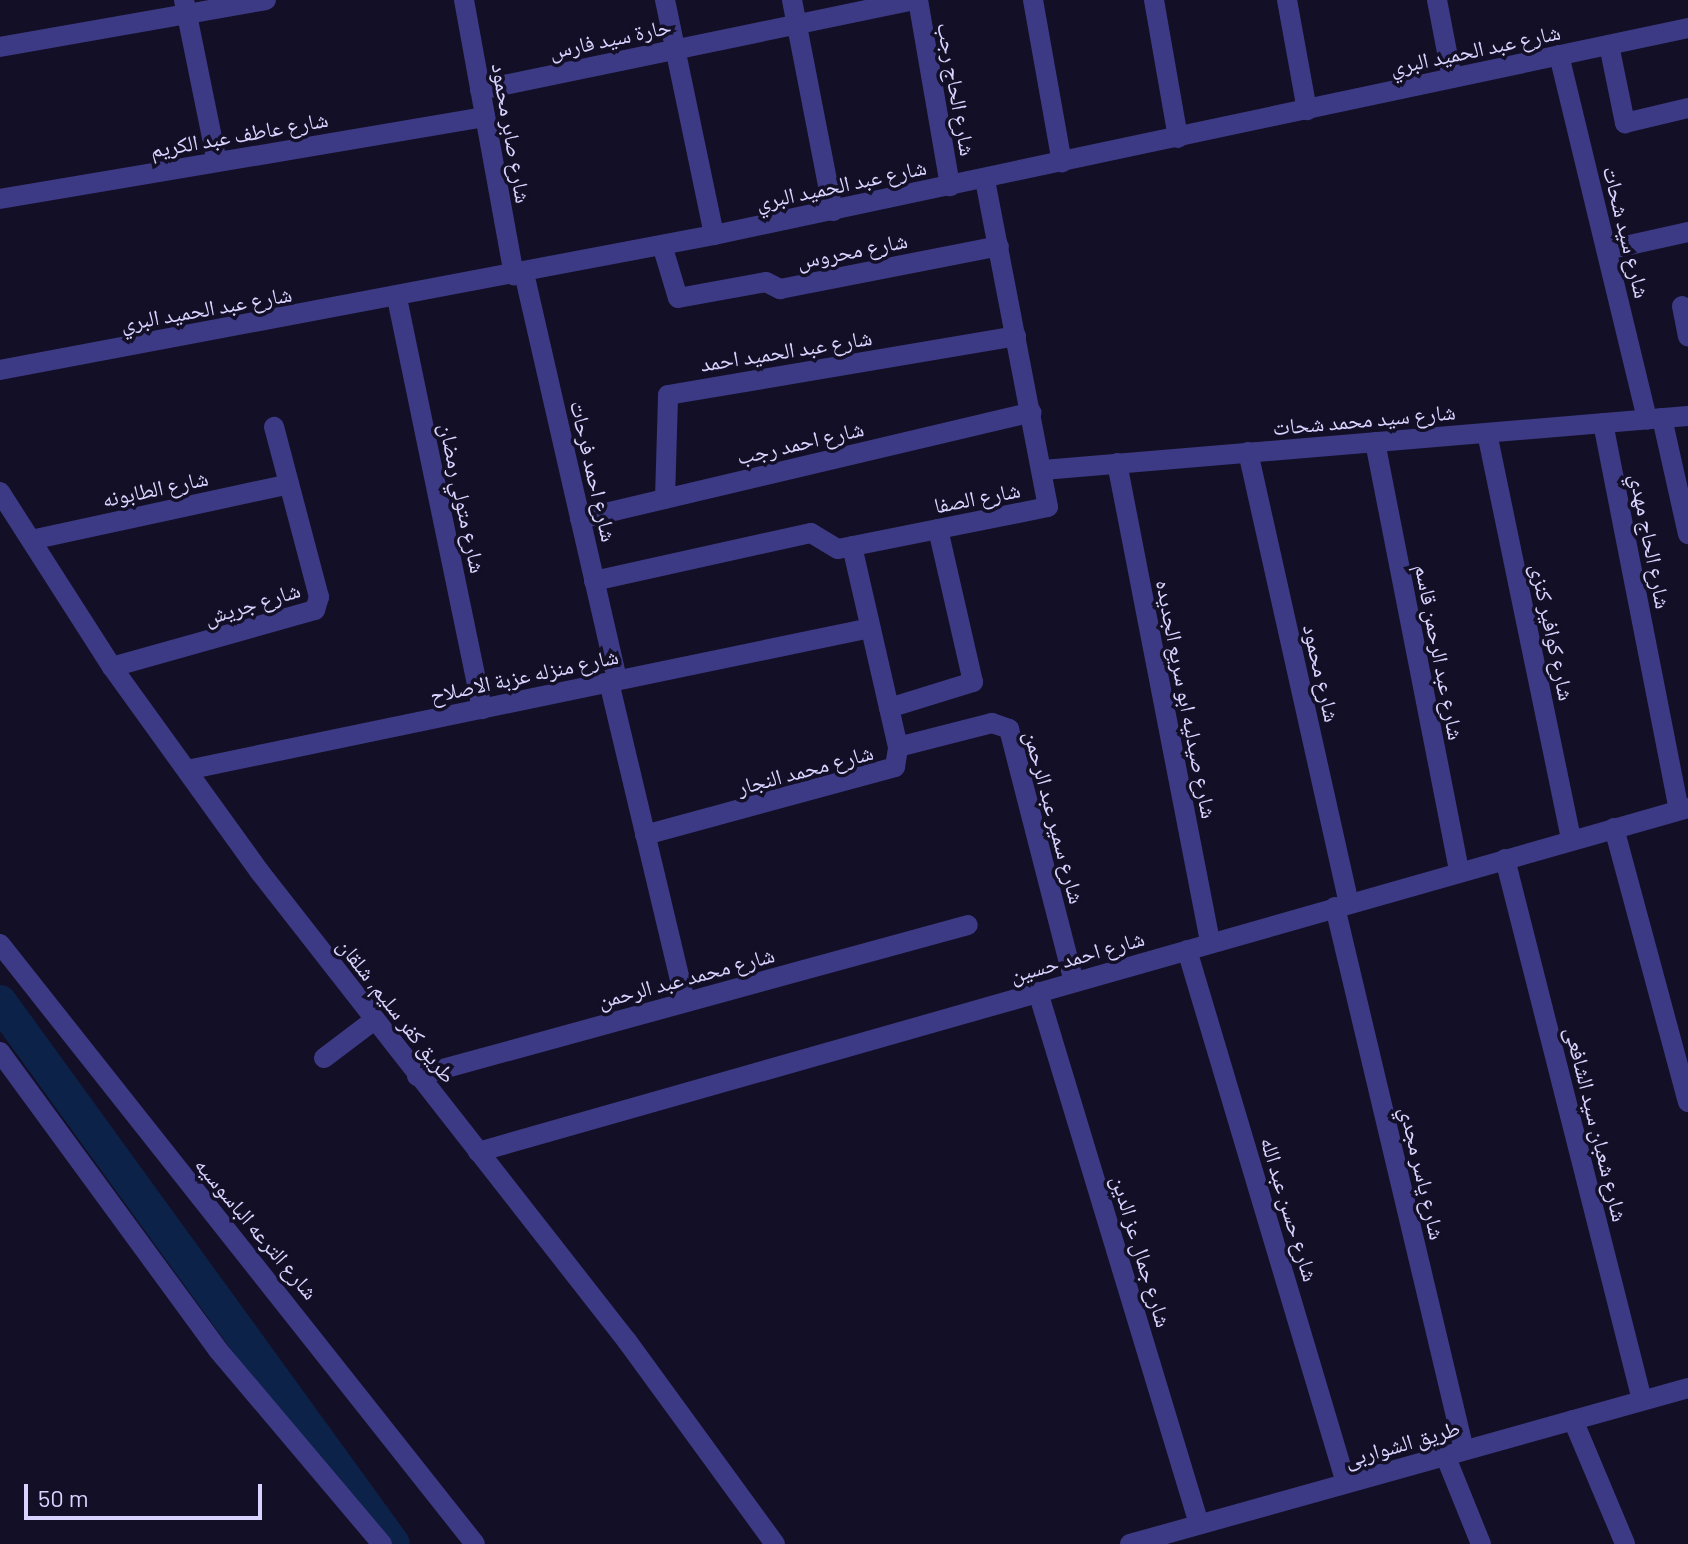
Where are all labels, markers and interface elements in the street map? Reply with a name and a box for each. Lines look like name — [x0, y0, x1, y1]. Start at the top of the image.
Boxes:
street label: حارة سيد فارس — [546, 12, 674, 64]
street label: شارع عبد الحميد البري — [1387, 18, 1563, 80]
street label: شارع الحاج رجب — [932, 20, 982, 158]
street label: شارع صابر محمود — [487, 61, 537, 205]
street label: شارع عاطف عبد الكريم — [148, 105, 330, 163]
street label: شارع عبد الحميد البري — [753, 153, 929, 215]
street label: شارع سيد شحات — [1598, 163, 1656, 301]
street label: شارع محروس — [794, 226, 910, 274]
street label: شارع عبد الحميد البري — [118, 280, 294, 336]
street label: شارع عبد الحميد احمد — [698, 323, 874, 377]
street label: شارع احمد فرحات — [565, 398, 623, 544]
street label: شارع سيد محمد شحات — [1271, 398, 1457, 440]
street label: شارع احمد رجب — [734, 415, 866, 469]
street label: شارع متولي رمضان — [434, 421, 492, 575]
street label: شارع الطابونه — [100, 464, 210, 512]
street label: شارع الحاج مهدي — [1625, 471, 1677, 611]
street label: شارع الصفا — [932, 476, 1022, 518]
street label: شارع كوافير كنزى — [1526, 561, 1580, 703]
street label: شارع عبد الرحمن قاسم — [1410, 562, 1470, 742]
street label: شارع جريش — [201, 576, 303, 630]
street label: شارع صيدليه ابو سريع الجديده — [1151, 577, 1223, 821]
street label: شارع محمود — [1298, 622, 1346, 724]
street label: شارع منزله عزبة الاصلاح — [427, 642, 621, 708]
street label: شارع سمير عبد الرحمن — [1019, 728, 1091, 906]
street label: شارع محمد النجار — [734, 738, 876, 800]
street label: شارع احمد حسين — [1007, 924, 1147, 988]
street label: طريق كفر سليم, شلقان — [332, 932, 462, 1088]
street label: شارع محمد عبد الرحمن — [595, 941, 777, 1013]
street label: شارع شعبان سيد الشافعى — [1560, 1024, 1634, 1224]
street label: شارع ياسر مجدي — [1395, 1104, 1451, 1242]
street label: شارع حسن عبد الله — [1255, 1134, 1325, 1284]
street label: شارع الترعه الباسوسيه — [190, 1152, 324, 1304]
street label: شارع جمال عز الدين — [1106, 1172, 1178, 1330]
street label: طريق الشواربى — [1341, 1414, 1463, 1472]
scale bar — [28, 1468, 266, 1518]
text: 50 m — [38, 1483, 89, 1512]

